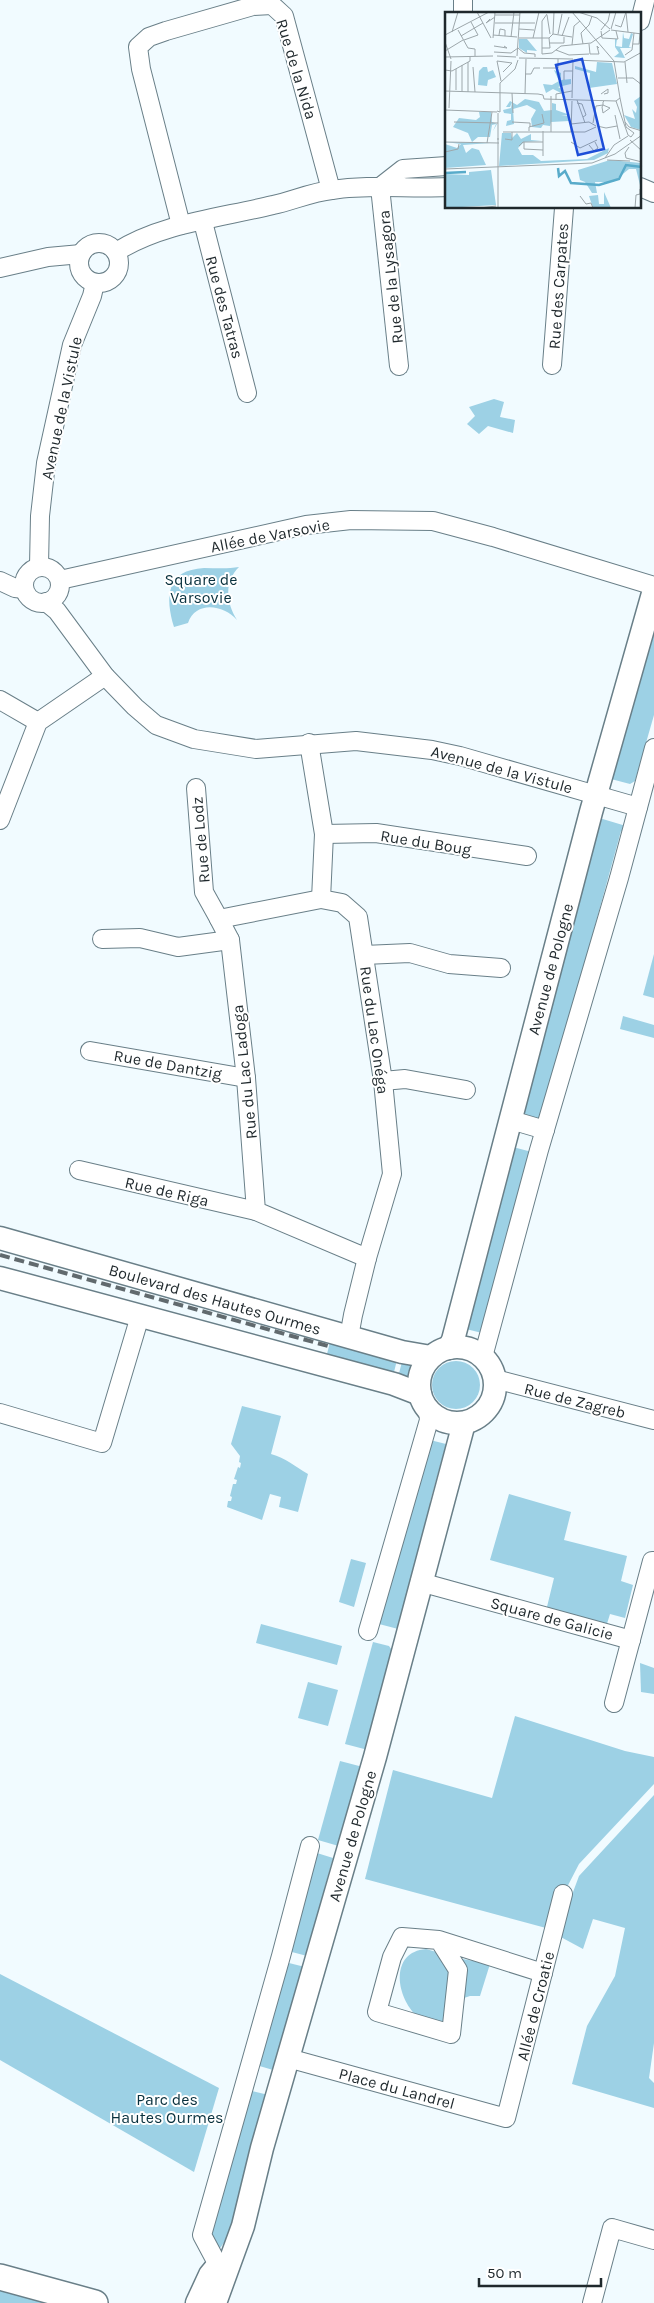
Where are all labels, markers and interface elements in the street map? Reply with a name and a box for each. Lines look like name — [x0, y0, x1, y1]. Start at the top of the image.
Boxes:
inset map — [445, 12, 642, 209]
street label: Rue de la Nida — [272, 17, 321, 122]
street label: Rue de la Lysagora — [374, 209, 407, 345]
street label: Rue des Carpates — [545, 222, 572, 350]
street label: Rue des Tatras — [202, 254, 247, 361]
street label: Avenue de la Vistule — [37, 335, 86, 481]
street label: Allée de Varsovie — [209, 515, 331, 556]
park label: Square de Varsovie — [164, 570, 238, 607]
street label: Avenue de la Vistule — [429, 741, 575, 798]
street label: Rue de Lodz — [187, 796, 214, 884]
street label: Rue du Boug — [379, 826, 473, 859]
street label: Avenue de Pologne — [524, 901, 577, 1037]
street label: Rue du Lac Onéga — [356, 965, 393, 1095]
street label: Rue du Lac Ladoga — [228, 1004, 261, 1140]
street label: Rue de Dantzig — [112, 1046, 223, 1083]
street label: Rue de Riga — [123, 1173, 211, 1210]
street label: Boulevard des Hautes Ourmes — [107, 1260, 323, 1339]
street label: Rue de Zagreb — [522, 1379, 628, 1422]
street label: Square de Galicie — [488, 1593, 615, 1644]
street label: Avenue de Pologne — [325, 1768, 380, 1904]
street label: Allée de Croatie — [513, 1949, 558, 2063]
street label: Place du Landrel — [337, 2064, 457, 2113]
park label: Parc des Hautes Ourmes — [110, 2090, 224, 2127]
scale bar — [479, 2256, 602, 2288]
text: 50 m — [487, 2264, 522, 2282]

